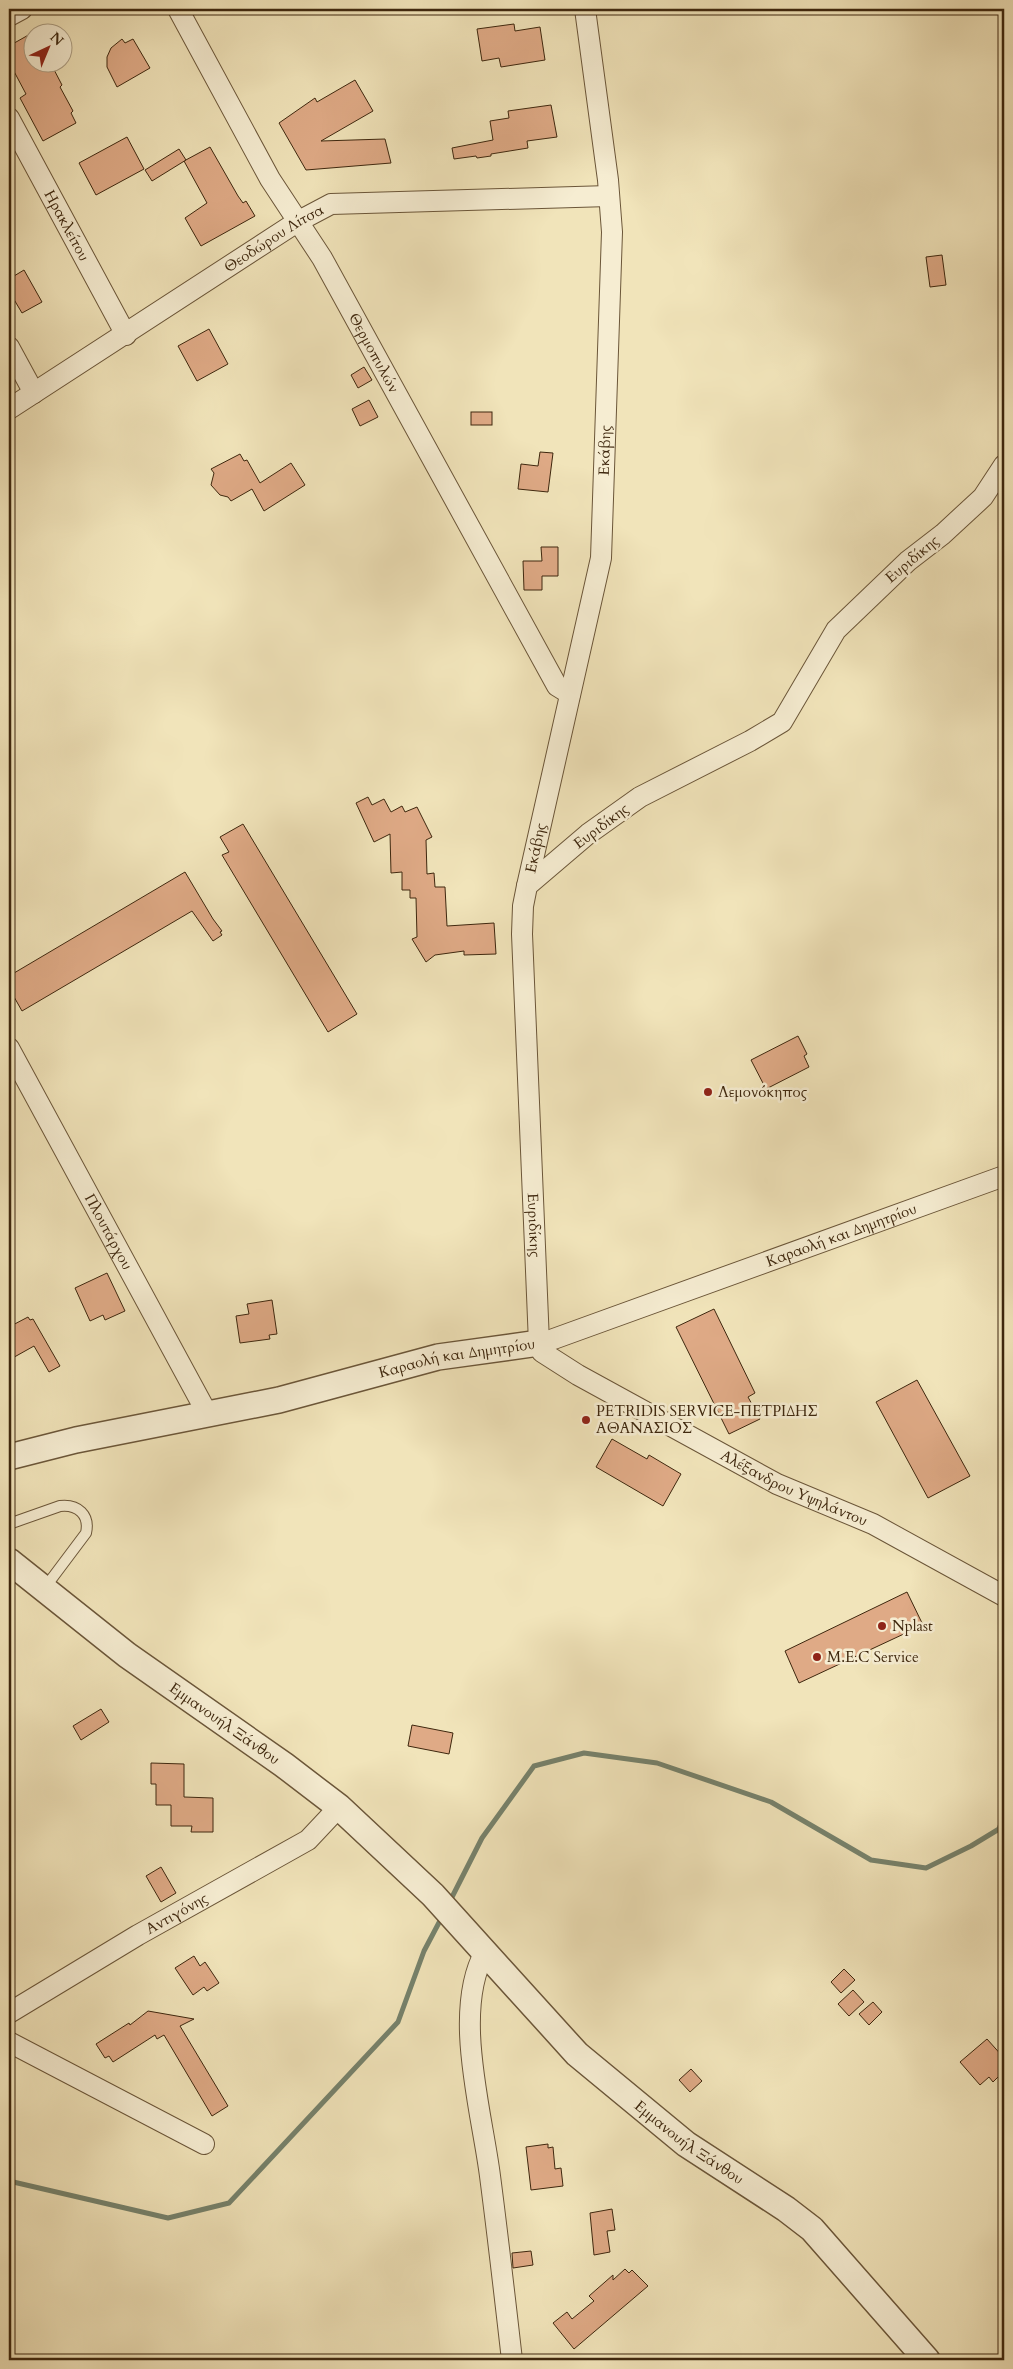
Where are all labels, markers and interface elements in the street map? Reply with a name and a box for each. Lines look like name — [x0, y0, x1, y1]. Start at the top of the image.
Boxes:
north arrow — [22, 22, 72, 72]
text: N — [46, 28, 68, 50]
street label: Ηρακλείτου — [40, 186, 94, 265]
street label: Θεοδώρου Λίτσα — [220, 200, 327, 277]
street label: Θερμοπυλών — [344, 309, 404, 396]
street label: Εκάβης — [594, 424, 616, 476]
street label: Ευριδίκης — [881, 530, 944, 587]
street label: Ευριδίκης — [569, 798, 633, 853]
street label: Εκάβης — [520, 821, 551, 875]
place label: Λεμονόκηπος — [718, 1082, 808, 1102]
marker: Λεμονόκηπος — [702, 1086, 714, 1098]
street label: Πλουτάρχου — [80, 1190, 137, 1273]
street label: Ευριδίκης — [523, 1193, 545, 1259]
street label: Καραολή και Δημητρίου — [763, 1198, 919, 1271]
street label: Καραολή και Δημητρίου — [376, 1334, 536, 1383]
place label: PETRIDIS SERVICE-ΠΕΤΡΙΔΗΣ ΑΘΑΝΑΣΙΟΣ — [596, 1401, 818, 1438]
marker: PETRIDIS SERVICE-ΠΕΤΡΙΔΗΣ ΑΘΑΝΑΣΙΟΣ — [580, 1414, 592, 1426]
street label: Αλέξανδρου Υψηλάντου — [717, 1445, 871, 1531]
place label: Nplast — [892, 1616, 933, 1636]
marker: Nplast — [876, 1620, 888, 1632]
place label: M.E.C Service — [827, 1647, 919, 1667]
marker: M.E.C Service — [811, 1651, 823, 1663]
street label: Εμμανουήλ Ξάνθου — [165, 1678, 284, 1769]
street label: Αντιγόνης — [142, 1888, 212, 1939]
street label: Εμμανουήλ Ξάνθου — [630, 2096, 748, 2189]

